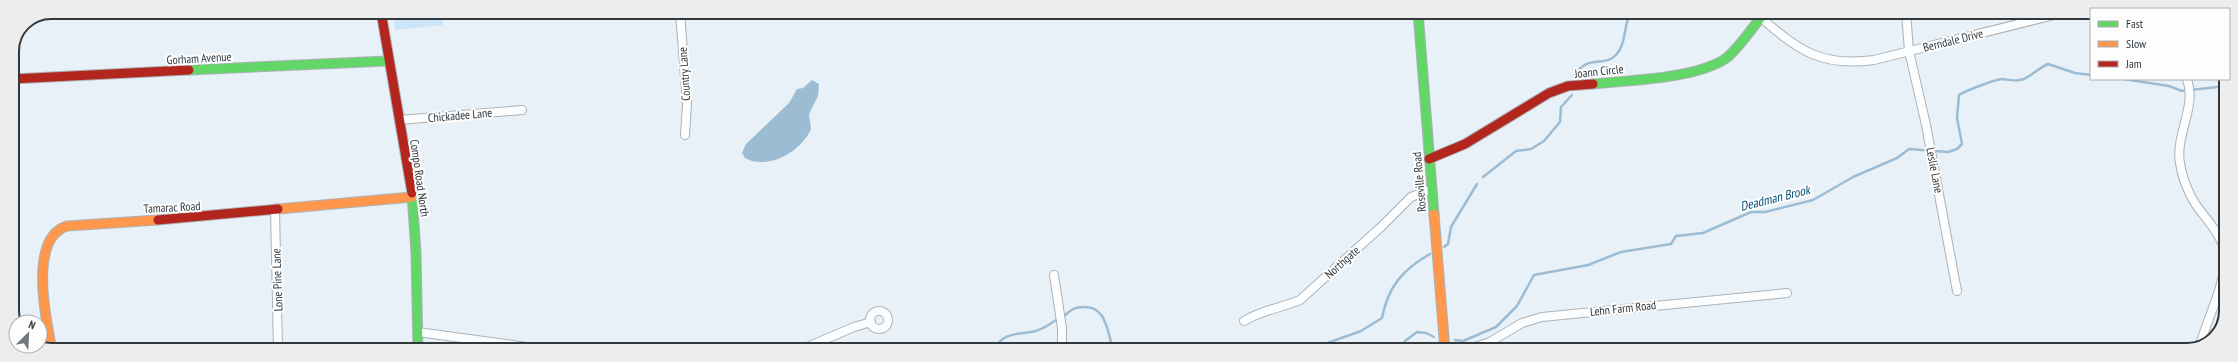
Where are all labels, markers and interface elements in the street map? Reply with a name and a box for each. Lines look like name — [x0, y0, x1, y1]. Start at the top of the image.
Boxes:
legend — [2090, 8, 2230, 80]
text: Fast — [2126, 16, 2144, 31]
street label: Berndale Drive — [1921, 25, 1985, 55]
text: Slow — [2126, 36, 2147, 51]
street label: Country Lane — [675, 47, 693, 101]
street label: Gorham Avenue — [166, 49, 232, 67]
text: Jam — [2125, 56, 2142, 71]
street label: Joann Circle — [1573, 61, 1624, 81]
street label: Chickadee Lane — [427, 105, 493, 125]
street label: Compo Road North — [407, 138, 433, 218]
street label: Leslie Lane — [1923, 146, 1947, 194]
street label: Roseville Road — [1409, 151, 1429, 213]
water label: Deadman Brook — [1738, 181, 1813, 215]
street label: Tamarac Road — [143, 198, 201, 216]
street label: Northgate — [1321, 242, 1363, 282]
street label: Lone Pine Lane — [268, 248, 286, 312]
street label: Lehn Farm Road — [1589, 297, 1657, 319]
north arrow — [8, 314, 48, 354]
text: N — [27, 317, 38, 332]

